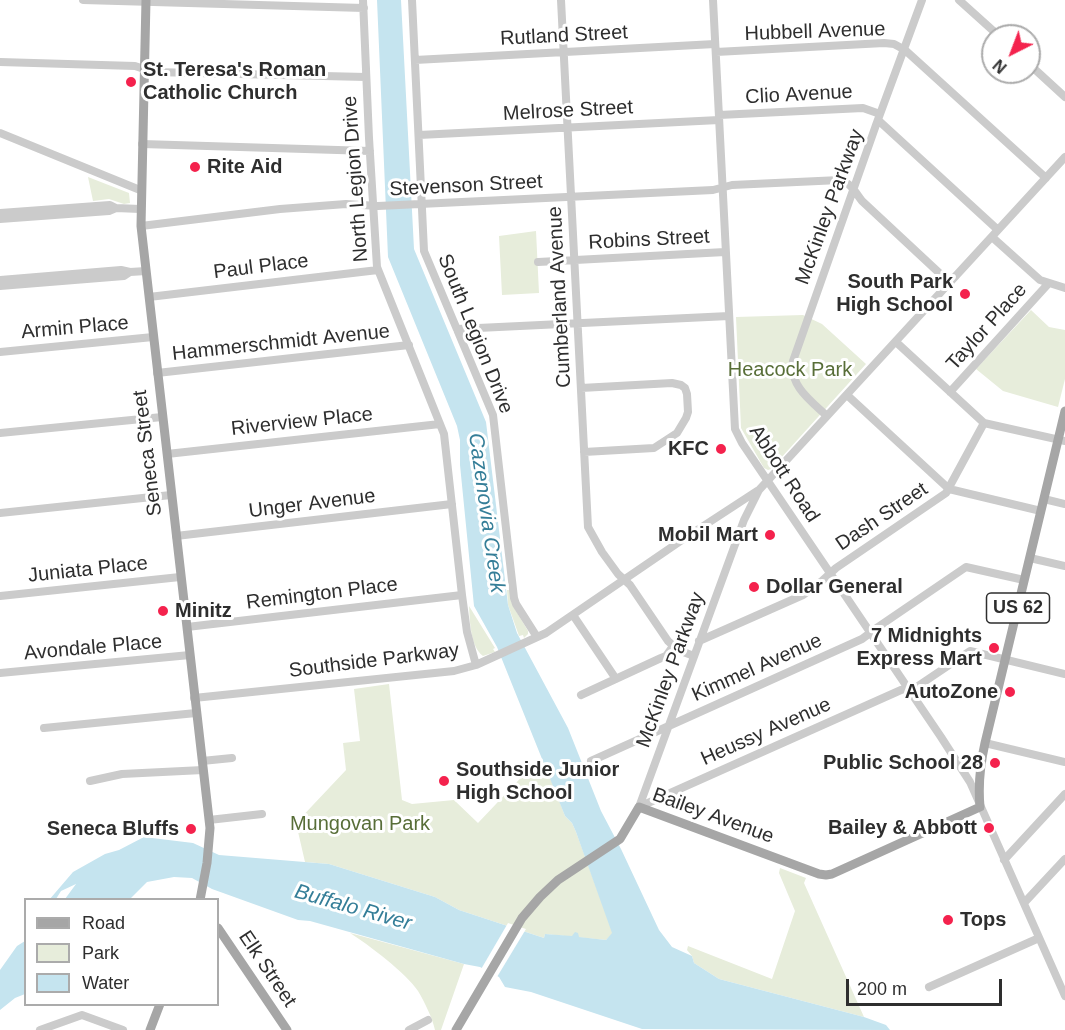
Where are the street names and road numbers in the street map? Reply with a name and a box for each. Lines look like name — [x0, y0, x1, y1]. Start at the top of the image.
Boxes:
street label: Hubbell Avenue — [744, 18, 886, 46]
street label: Rutland Street — [500, 21, 628, 51]
street label: Clio Avenue — [745, 80, 853, 110]
street label: North Legion Drive — [338, 95, 374, 263]
street label: Melrose Street — [502, 96, 634, 126]
street label: McKinley Parkway — [791, 126, 869, 288]
street label: Stevenson Street — [389, 170, 543, 202]
street label: Cumberland Avenue — [543, 206, 577, 388]
street label: Robins Street — [588, 225, 710, 255]
street label: Paul Place — [212, 249, 310, 285]
street label: South Legion Drive — [432, 251, 518, 417]
street label: Taylor Place — [942, 278, 1032, 376]
street label: Armin Place — [20, 311, 130, 345]
street label: Hammerschmidt Avenue — [171, 320, 391, 366]
street label: Seneca Street — [128, 389, 168, 517]
street label: Riverview Place — [230, 403, 374, 441]
street label: Abbott Road — [744, 421, 824, 527]
street label: Dash Street — [832, 478, 932, 556]
street label: Unger Avenue — [247, 484, 377, 524]
street label: Juniata Place — [27, 552, 149, 588]
street label: Remington Place — [245, 573, 399, 615]
street label: McKinley Parkway — [632, 589, 710, 751]
road number: US 62 — [986, 593, 1050, 623]
street label: Kimmel Avenue — [688, 629, 826, 707]
street label: Avondale Place — [23, 630, 163, 666]
street label: Southside Parkway — [288, 639, 460, 683]
street label: Heussy Avenue — [697, 693, 835, 771]
street label: Bailey Avenue — [649, 783, 777, 849]
street label: Elk Street — [233, 926, 301, 1012]

